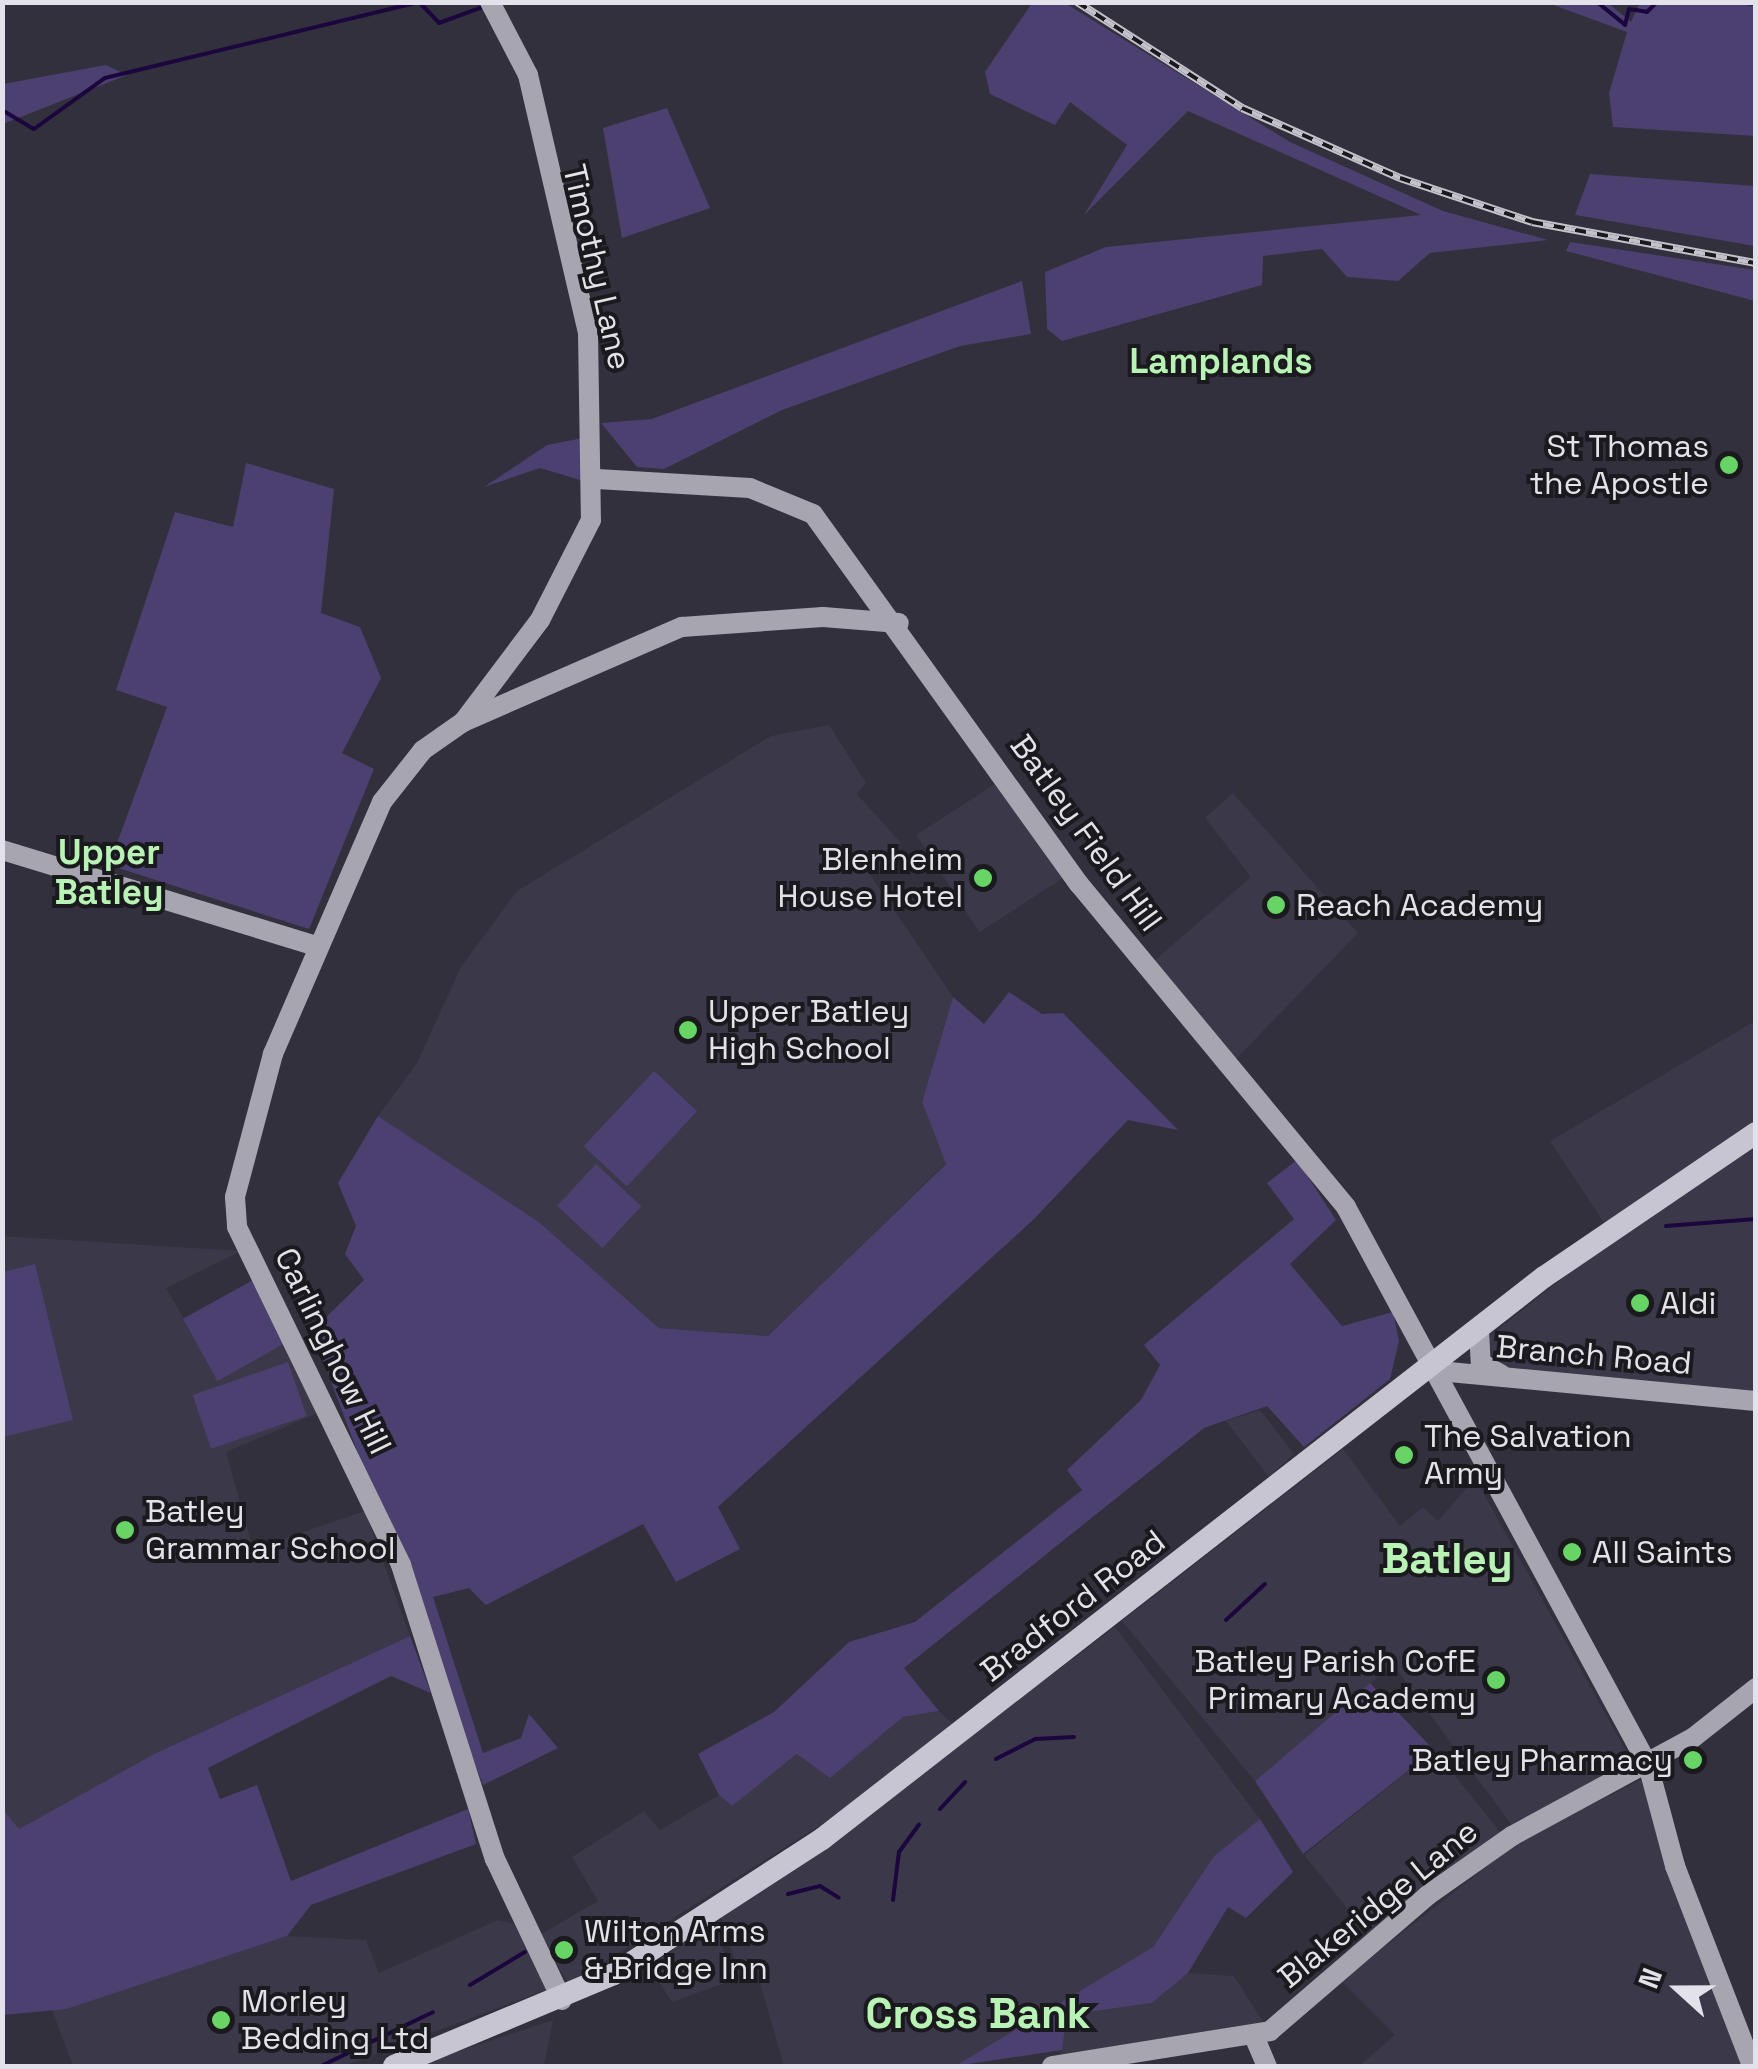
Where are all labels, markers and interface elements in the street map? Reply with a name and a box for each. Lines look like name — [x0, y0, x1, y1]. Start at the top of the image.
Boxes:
street label: Timothy Lane — [555, 161, 639, 373]
district label: Lamplands — [1129, 340, 1313, 382]
place label: St Thomas the Apostle — [1529, 428, 1709, 503]
marker: St Thomas the Apostle — [1718, 454, 1740, 476]
street label: Batley Field Hill — [1002, 727, 1170, 939]
district label: Upper Batley — [54, 831, 164, 913]
place label: Blenheim House Hotel — [778, 841, 963, 916]
marker: Blenheim House Hotel — [972, 867, 994, 889]
place label: Reach Academy — [1296, 886, 1544, 924]
marker: Reach Academy — [1265, 894, 1287, 916]
place label: Upper Batley High School — [708, 993, 909, 1068]
marker: Upper Batley High School — [677, 1019, 699, 1041]
street label: Carlinghow Hill — [267, 1242, 399, 1460]
place label: Aldi — [1660, 1284, 1716, 1322]
marker: Aldi — [1629, 1292, 1651, 1314]
street label: Branch Road — [1495, 1327, 1693, 1383]
place label: The Salvation Army — [1424, 1418, 1632, 1493]
marker: The Salvation Army — [1393, 1444, 1415, 1466]
place label: Batley Grammar School — [145, 1493, 396, 1568]
marker: Batley Grammar School — [114, 1519, 136, 1541]
street label: Bradford Road — [973, 1522, 1173, 1690]
place label: All Saints — [1592, 1533, 1733, 1571]
district label: Batley — [1381, 1534, 1513, 1584]
marker: All Saints — [1561, 1541, 1583, 1563]
place label: Batley Parish CofE Primary Academy — [1194, 1643, 1476, 1718]
marker: Batley Parish CofE Primary Academy — [1485, 1669, 1507, 1691]
place label: Batley Pharmacy — [1412, 1741, 1673, 1779]
marker: Batley Pharmacy — [1682, 1749, 1704, 1771]
street label: Blakeridge Lane — [1271, 1812, 1485, 1996]
place label: Wilton Arms & Bridge Inn — [584, 1913, 768, 1988]
marker: Wilton Arms & Bridge Inn — [553, 1939, 575, 1961]
north arrow — [1628, 1939, 1728, 2039]
text: N — [1630, 1963, 1670, 1993]
place label: Morley Bedding Ltd — [241, 1983, 429, 2058]
district label: Cross Bank — [865, 1989, 1091, 2039]
marker: Morley Bedding Ltd — [210, 2009, 232, 2031]

